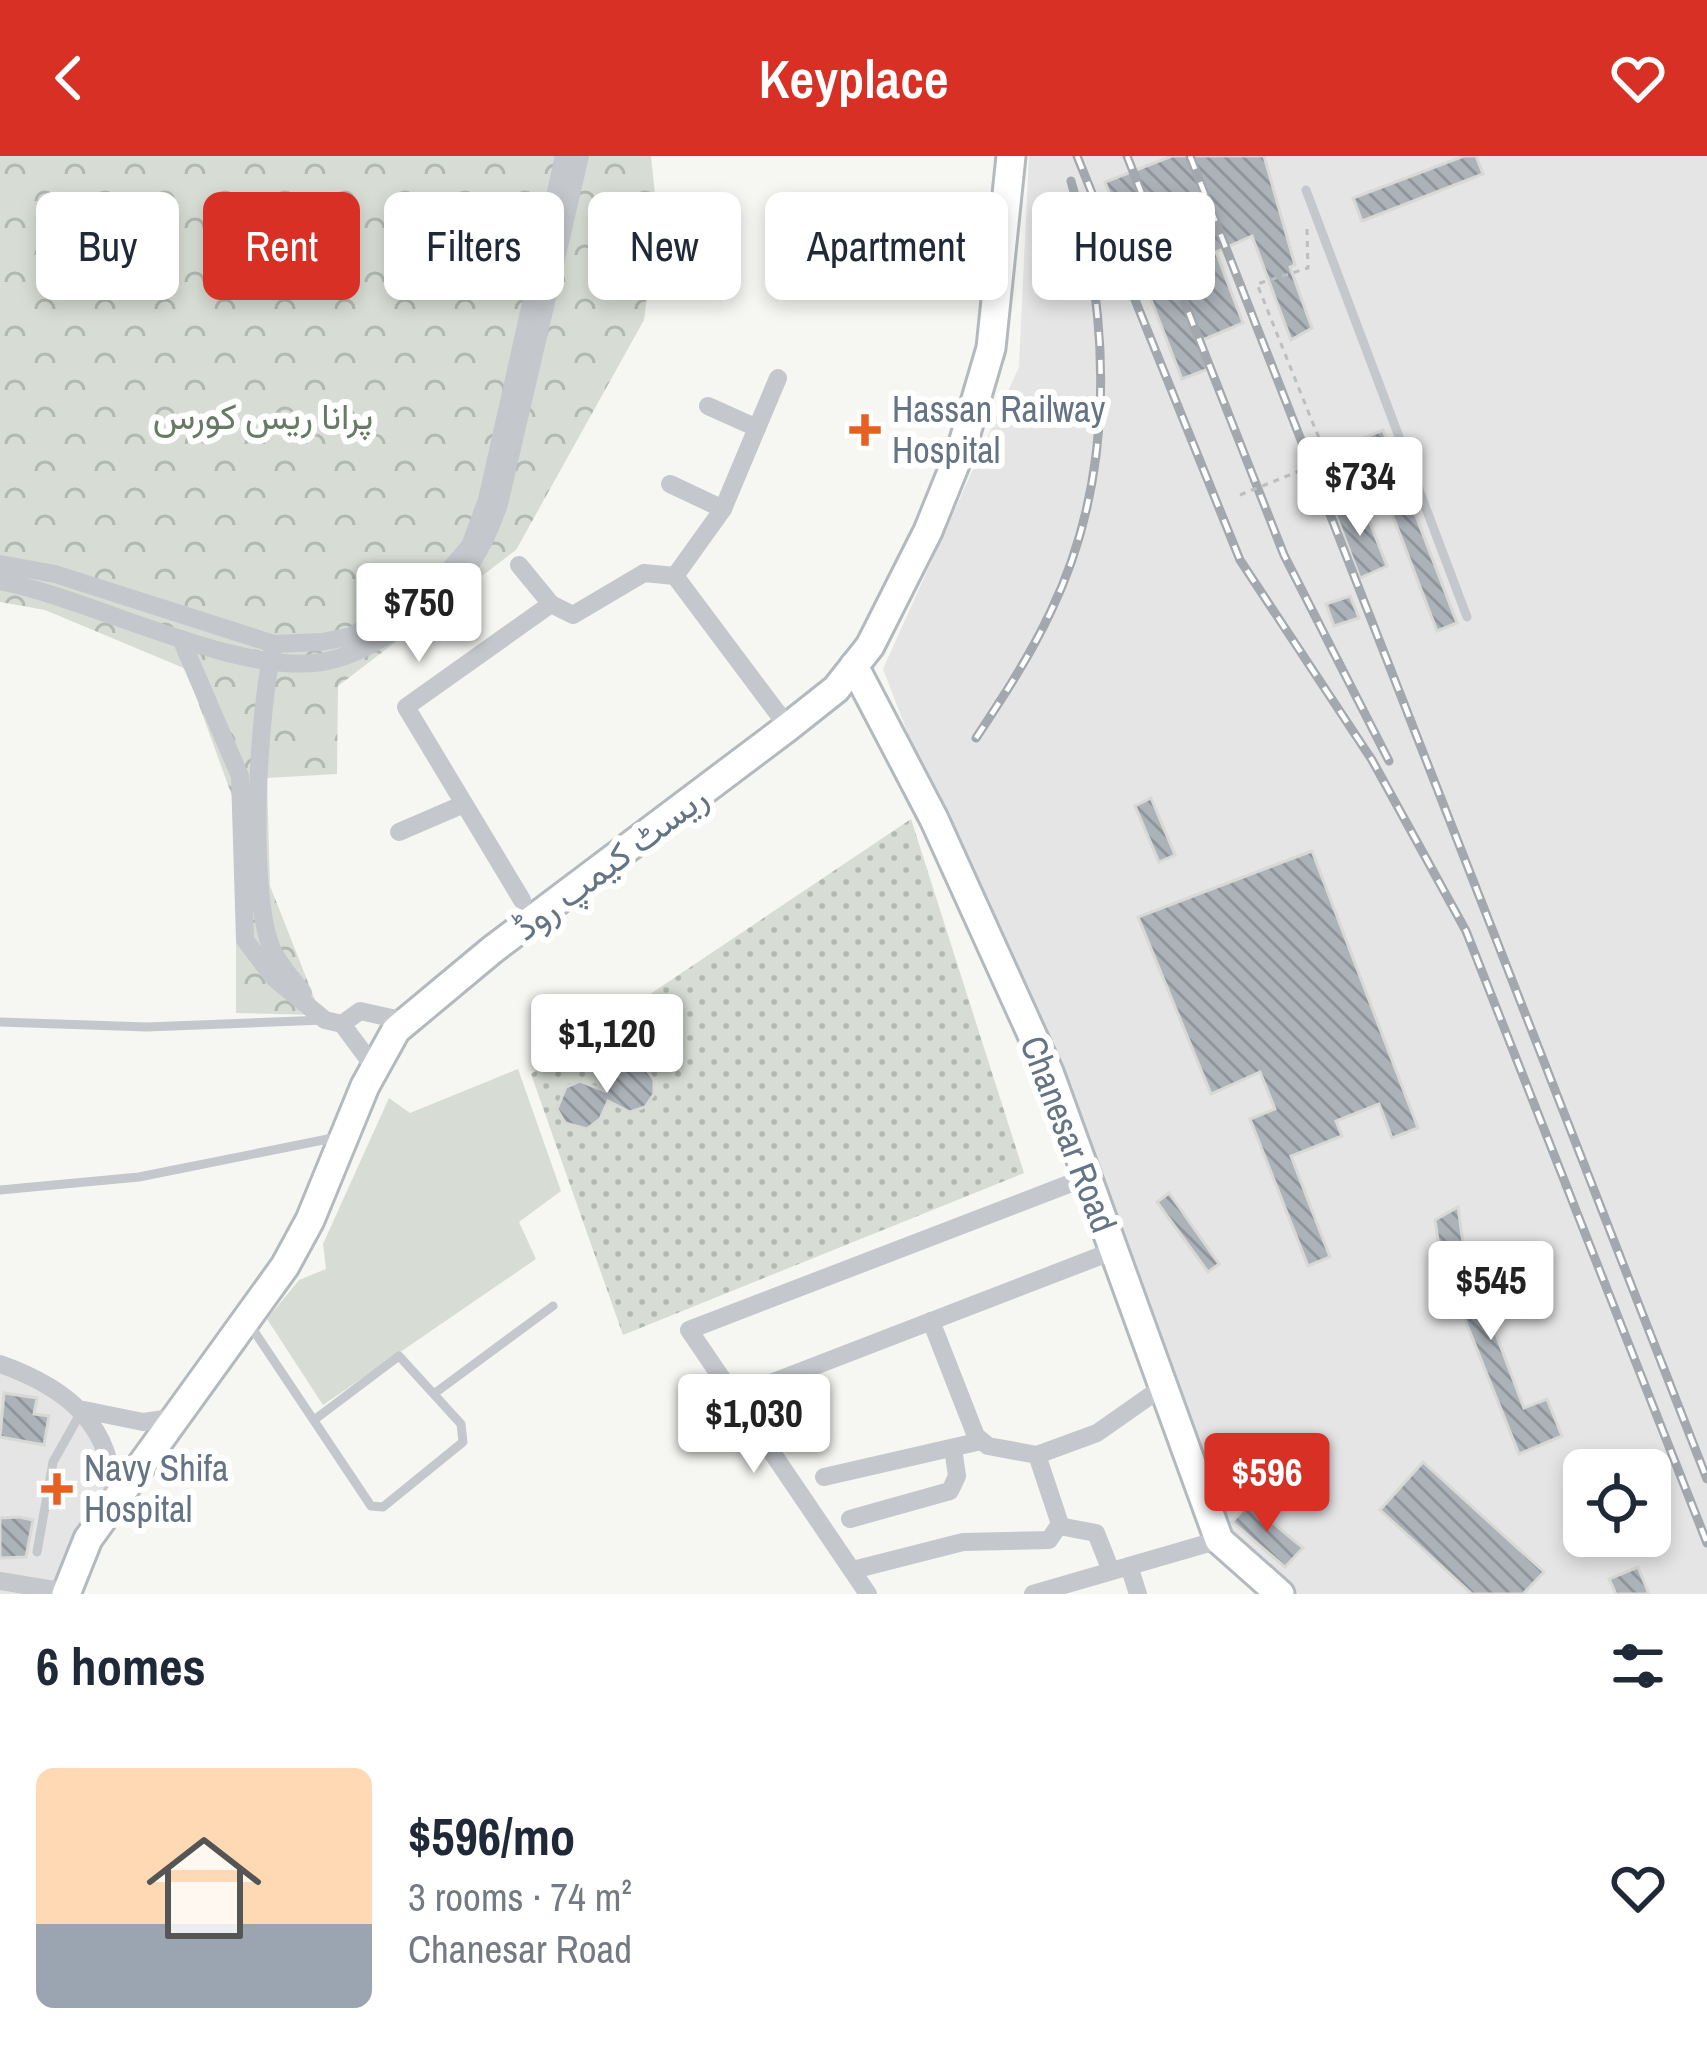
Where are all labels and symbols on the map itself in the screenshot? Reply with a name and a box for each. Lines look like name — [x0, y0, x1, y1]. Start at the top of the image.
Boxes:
place label: Hassan Railway Hospital — [892, 385, 1106, 474]
park label: پرانا ریس کورس — [153, 392, 373, 441]
marker: Hassan Railway Hospital — [849, 414, 881, 446]
pin: $734 — [1289, 437, 1431, 539]
pin: $750 — [348, 563, 490, 665]
street label: ریسٹ کیمپ روڈ — [503, 773, 718, 952]
pin: $1,120 — [509, 994, 705, 1096]
street label: Chanesar Road — [1010, 1029, 1128, 1239]
pin: $545 — [1420, 1241, 1562, 1343]
pin: $1,030 — [656, 1374, 852, 1476]
pin: $596 — [1196, 1433, 1338, 1535]
place label: Navy Shifa Hospital — [84, 1444, 228, 1533]
marker: Navy Shifa Hospital — [41, 1473, 73, 1505]

